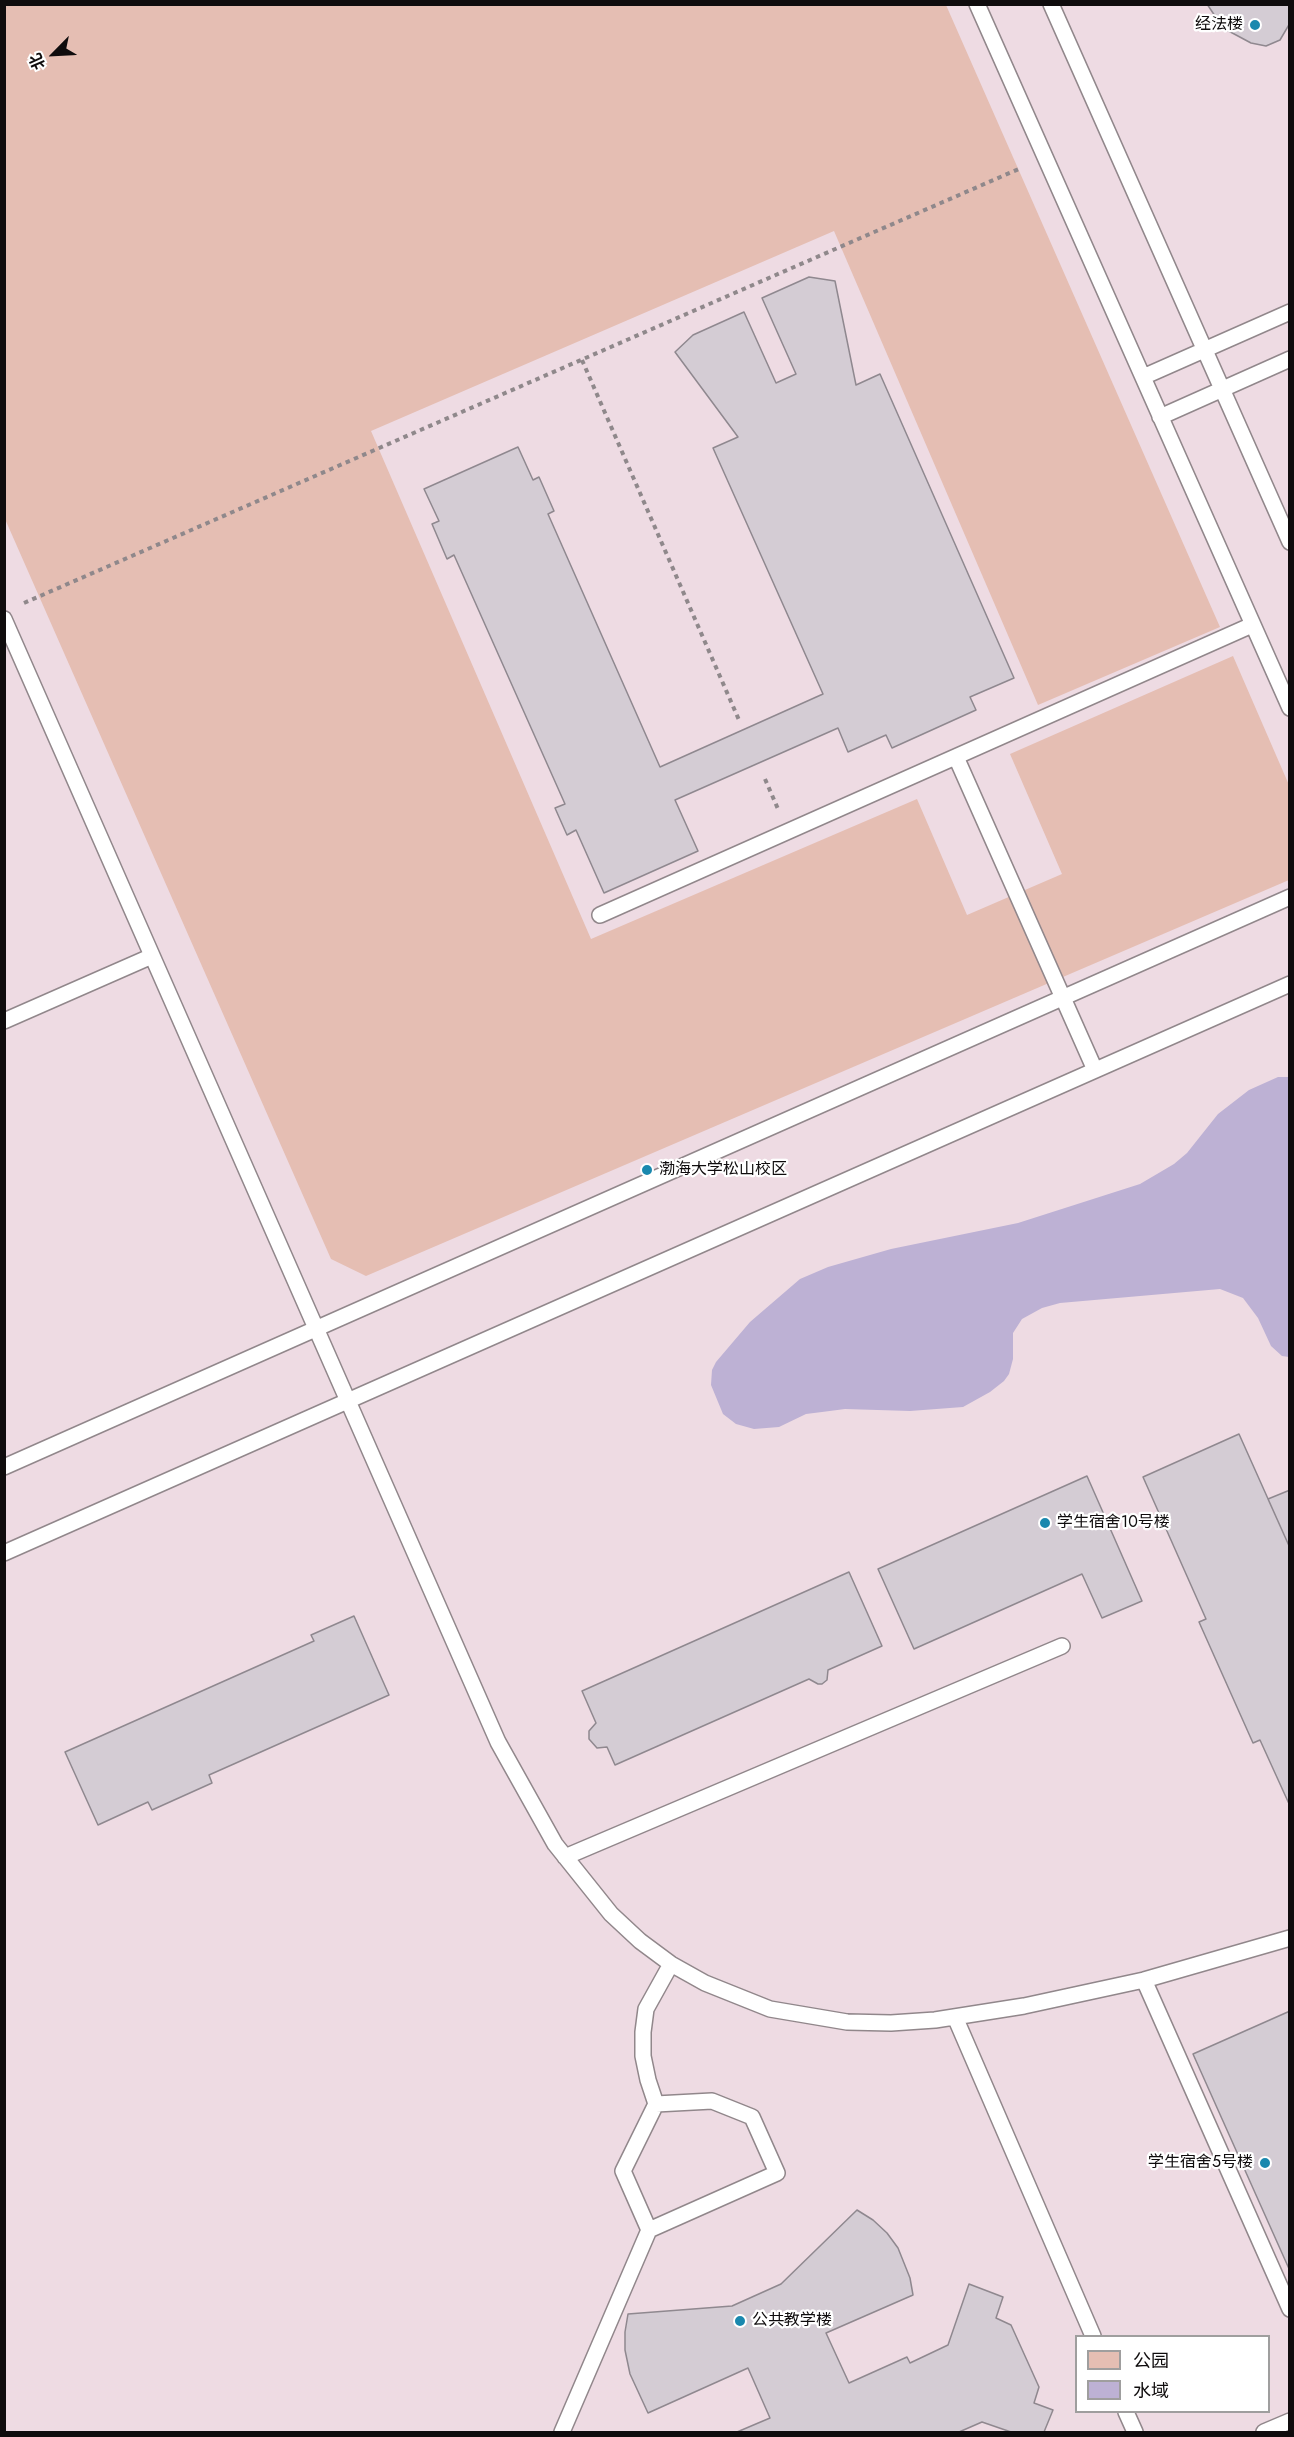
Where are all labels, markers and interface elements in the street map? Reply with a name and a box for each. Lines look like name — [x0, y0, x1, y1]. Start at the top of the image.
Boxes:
place label: 经法楼 — [1195, 15, 1243, 35]
marker: 经法楼 — [1248, 18, 1262, 32]
north arrow — [24, 24, 84, 84]
text: 北 — [23, 50, 51, 74]
place label: 渤海大学松山校区 — [659, 1160, 787, 1180]
marker: 渤海大学松山校区 — [640, 1163, 654, 1177]
place label: 学生宿舍10号楼 — [1057, 1513, 1170, 1533]
marker: 学生宿舍10号楼 — [1038, 1516, 1052, 1530]
place label: 学生宿舍5号楼 — [1148, 2153, 1253, 2173]
marker: 学生宿舍5号楼 — [1258, 2156, 1272, 2170]
place label: 公共教学楼 — [752, 2311, 832, 2331]
marker: 公共教学楼 — [733, 2314, 747, 2328]
legend — [1075, 2335, 1270, 2413]
text: 公园 — [1133, 2348, 1169, 2374]
text: 水域 — [1133, 2378, 1169, 2404]

